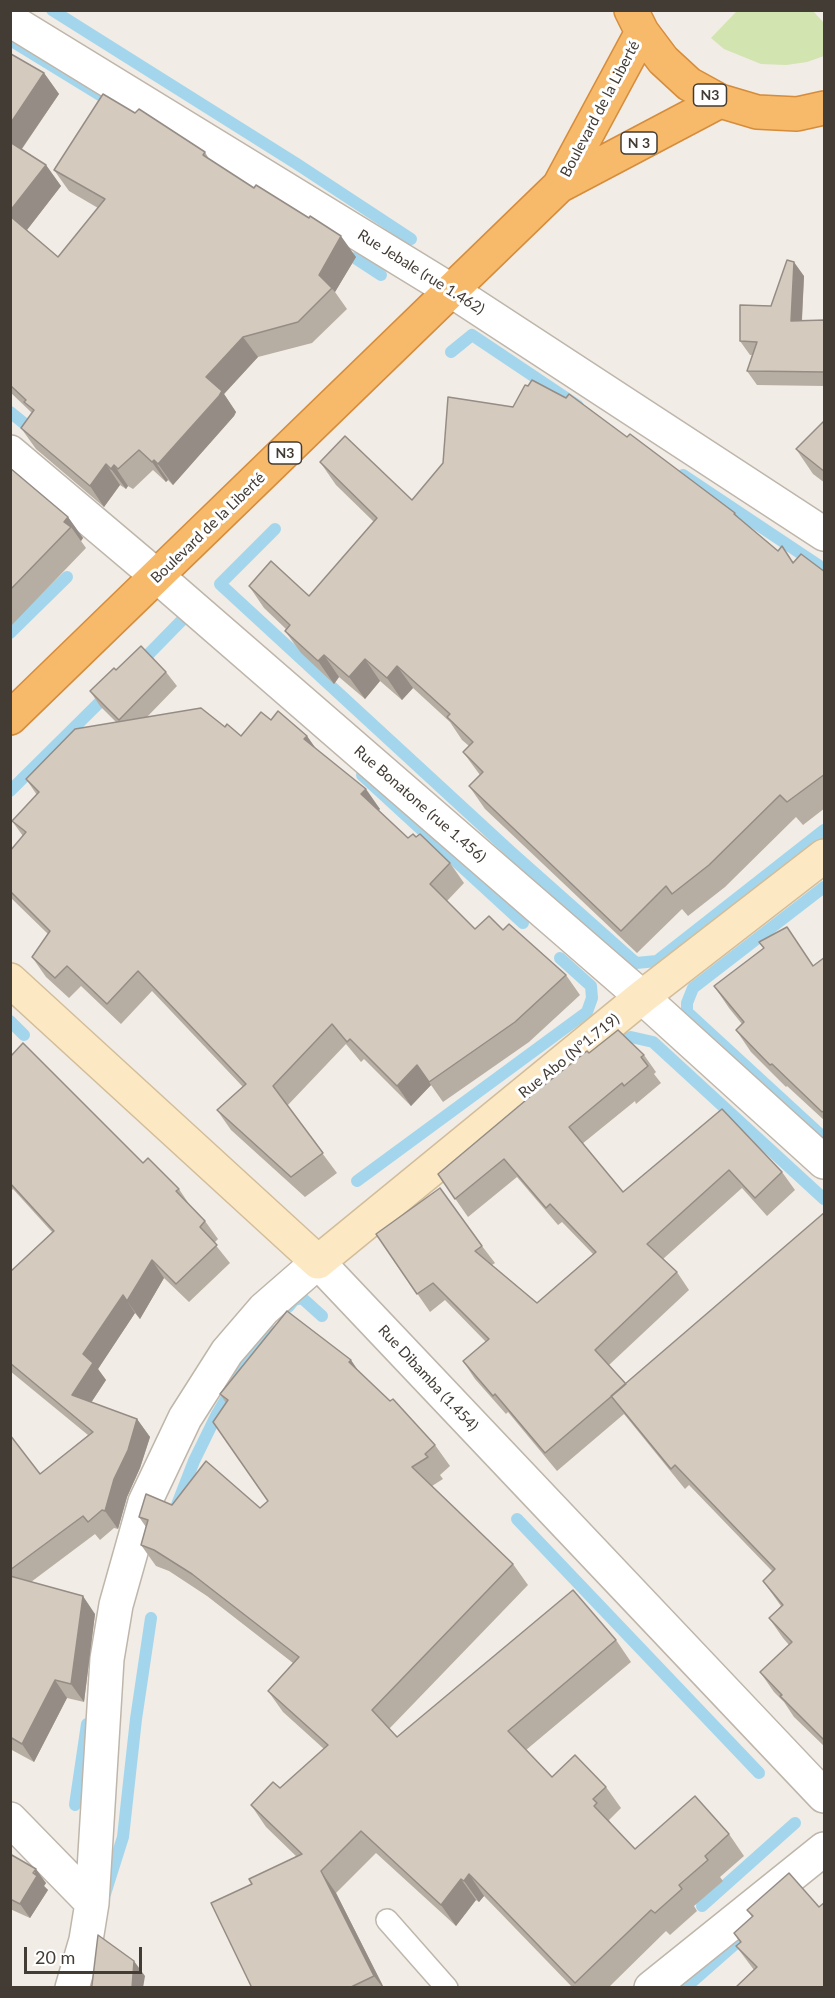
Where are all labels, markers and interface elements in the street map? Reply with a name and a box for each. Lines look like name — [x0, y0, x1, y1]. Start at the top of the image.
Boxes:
street label: Boulevard de la Liberté — [556, 38, 644, 180]
road number: N3 — [694, 84, 726, 106]
road number: N 3 — [621, 132, 657, 154]
street label: Rue Jebale (rue 1.462) — [354, 226, 488, 318]
road number: N3 — [268, 442, 302, 464]
street label: Boulevard de la Liberté — [147, 469, 269, 587]
street label: Rue Bonatone (rue 1.456) — [350, 742, 490, 866]
street label: Rue Abo (N°1.719) — [515, 1010, 623, 1102]
street label: Rue Dibamba (1.454) — [374, 1321, 482, 1435]
scale bar — [27, 1935, 146, 1973]
text: 20 m — [35, 1946, 75, 1968]

